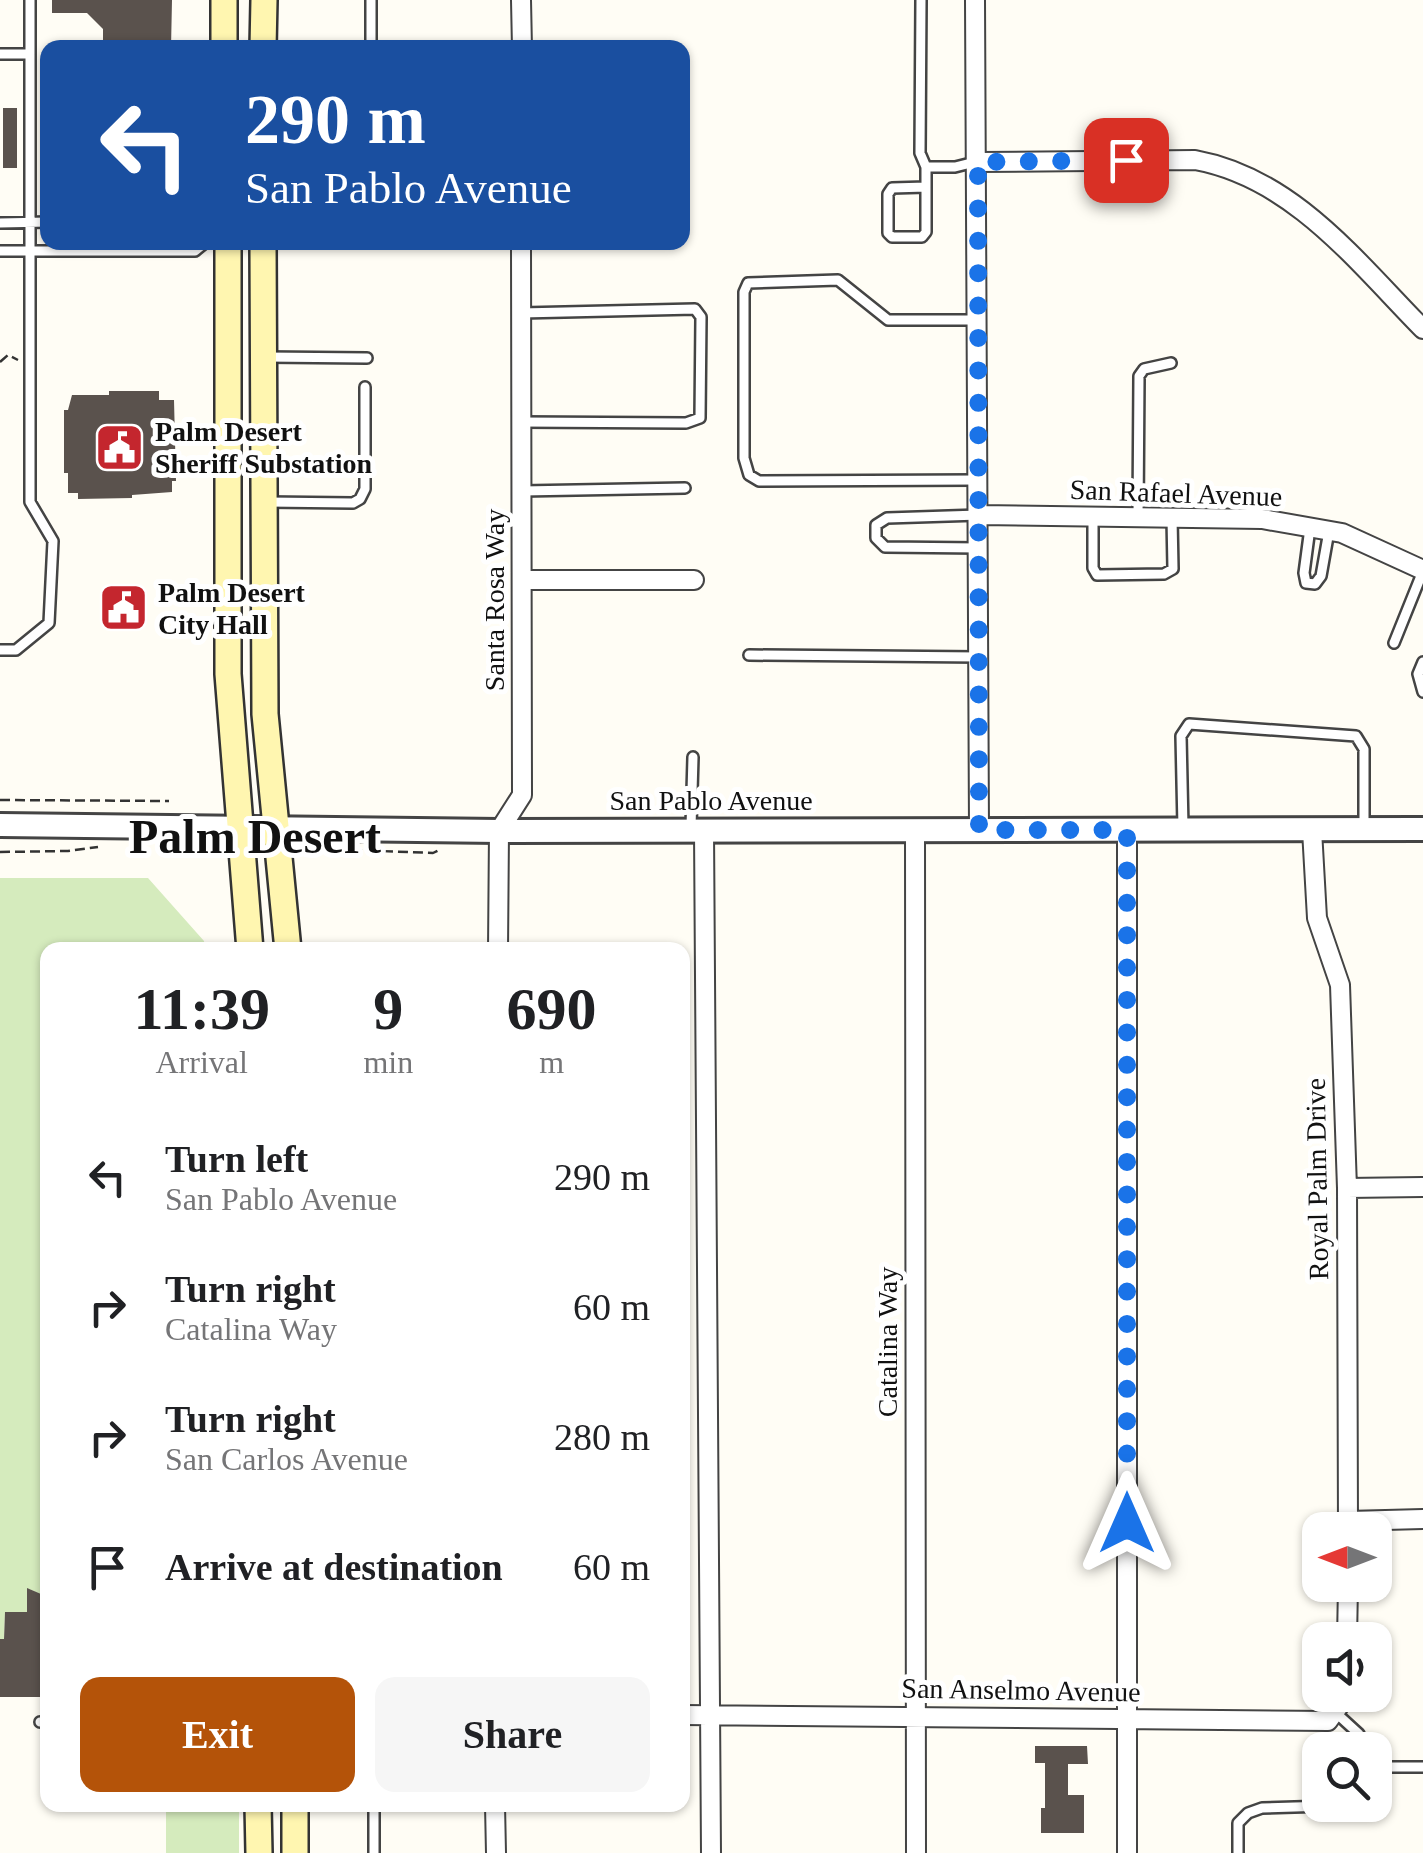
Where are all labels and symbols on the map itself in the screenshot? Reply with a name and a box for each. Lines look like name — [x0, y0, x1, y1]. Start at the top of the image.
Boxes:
pin — [1084, 118, 1169, 203]
place label: Palm Desert Sheriff Substation — [155, 416, 372, 479]
public building icon: Palm Desert Sheriff Substation — [94, 421, 146, 473]
street label: San Rafael Avenue — [1069, 474, 1283, 512]
street label: Santa Rosa Way — [479, 509, 510, 691]
place label: Palm Desert City Hall — [158, 577, 306, 640]
public building icon: Palm Desert City Hall — [97, 582, 149, 634]
street label: San Pablo Avenue — [609, 785, 813, 816]
district label: Palm Desert — [129, 810, 381, 863]
street label: Royal Palm Drive — [1300, 1078, 1334, 1280]
street label: Catalina Way — [872, 1267, 903, 1417]
position arrow — [1075, 1471, 1179, 1575]
north arrow — [1302, 1512, 1392, 1602]
street label: San Anselmo Avenue — [901, 1672, 1141, 1708]

